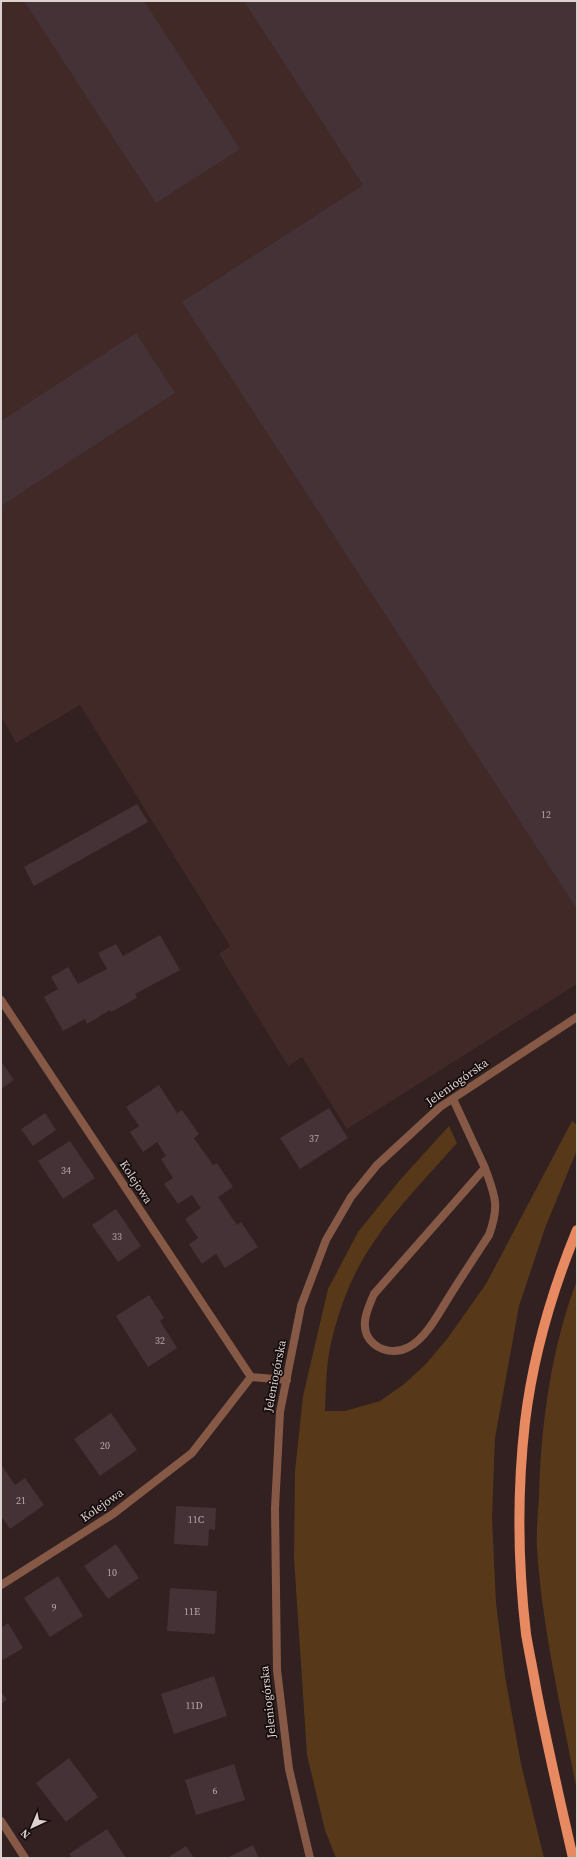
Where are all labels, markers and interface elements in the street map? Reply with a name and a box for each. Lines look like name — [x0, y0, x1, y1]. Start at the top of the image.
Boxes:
house number: 12 — [541, 808, 551, 821]
street label: Jeleniogórska — [422, 1054, 492, 1110]
house number: 37 — [309, 1132, 319, 1145]
street label: Kolejowa — [116, 1157, 157, 1208]
house number: 34 — [61, 1164, 71, 1177]
house number: 33 — [112, 1230, 122, 1243]
house number: 32 — [155, 1334, 165, 1347]
street label: Jeleniogórska — [260, 1338, 290, 1414]
house number: 20 — [100, 1439, 110, 1452]
street label: Kolejowa — [77, 1484, 127, 1526]
house number: 21 — [16, 1494, 26, 1507]
house number: 11C — [188, 1513, 204, 1526]
house number: 10 — [107, 1566, 117, 1579]
house number: 9 — [52, 1601, 57, 1614]
house number: 11E — [184, 1605, 200, 1618]
street label: Jeleniogórska — [256, 1664, 280, 1740]
house number: 11D — [185, 1699, 203, 1712]
house number: 6 — [213, 1784, 218, 1797]
north arrow — [12, 1807, 52, 1847]
text: N — [17, 1826, 33, 1842]

